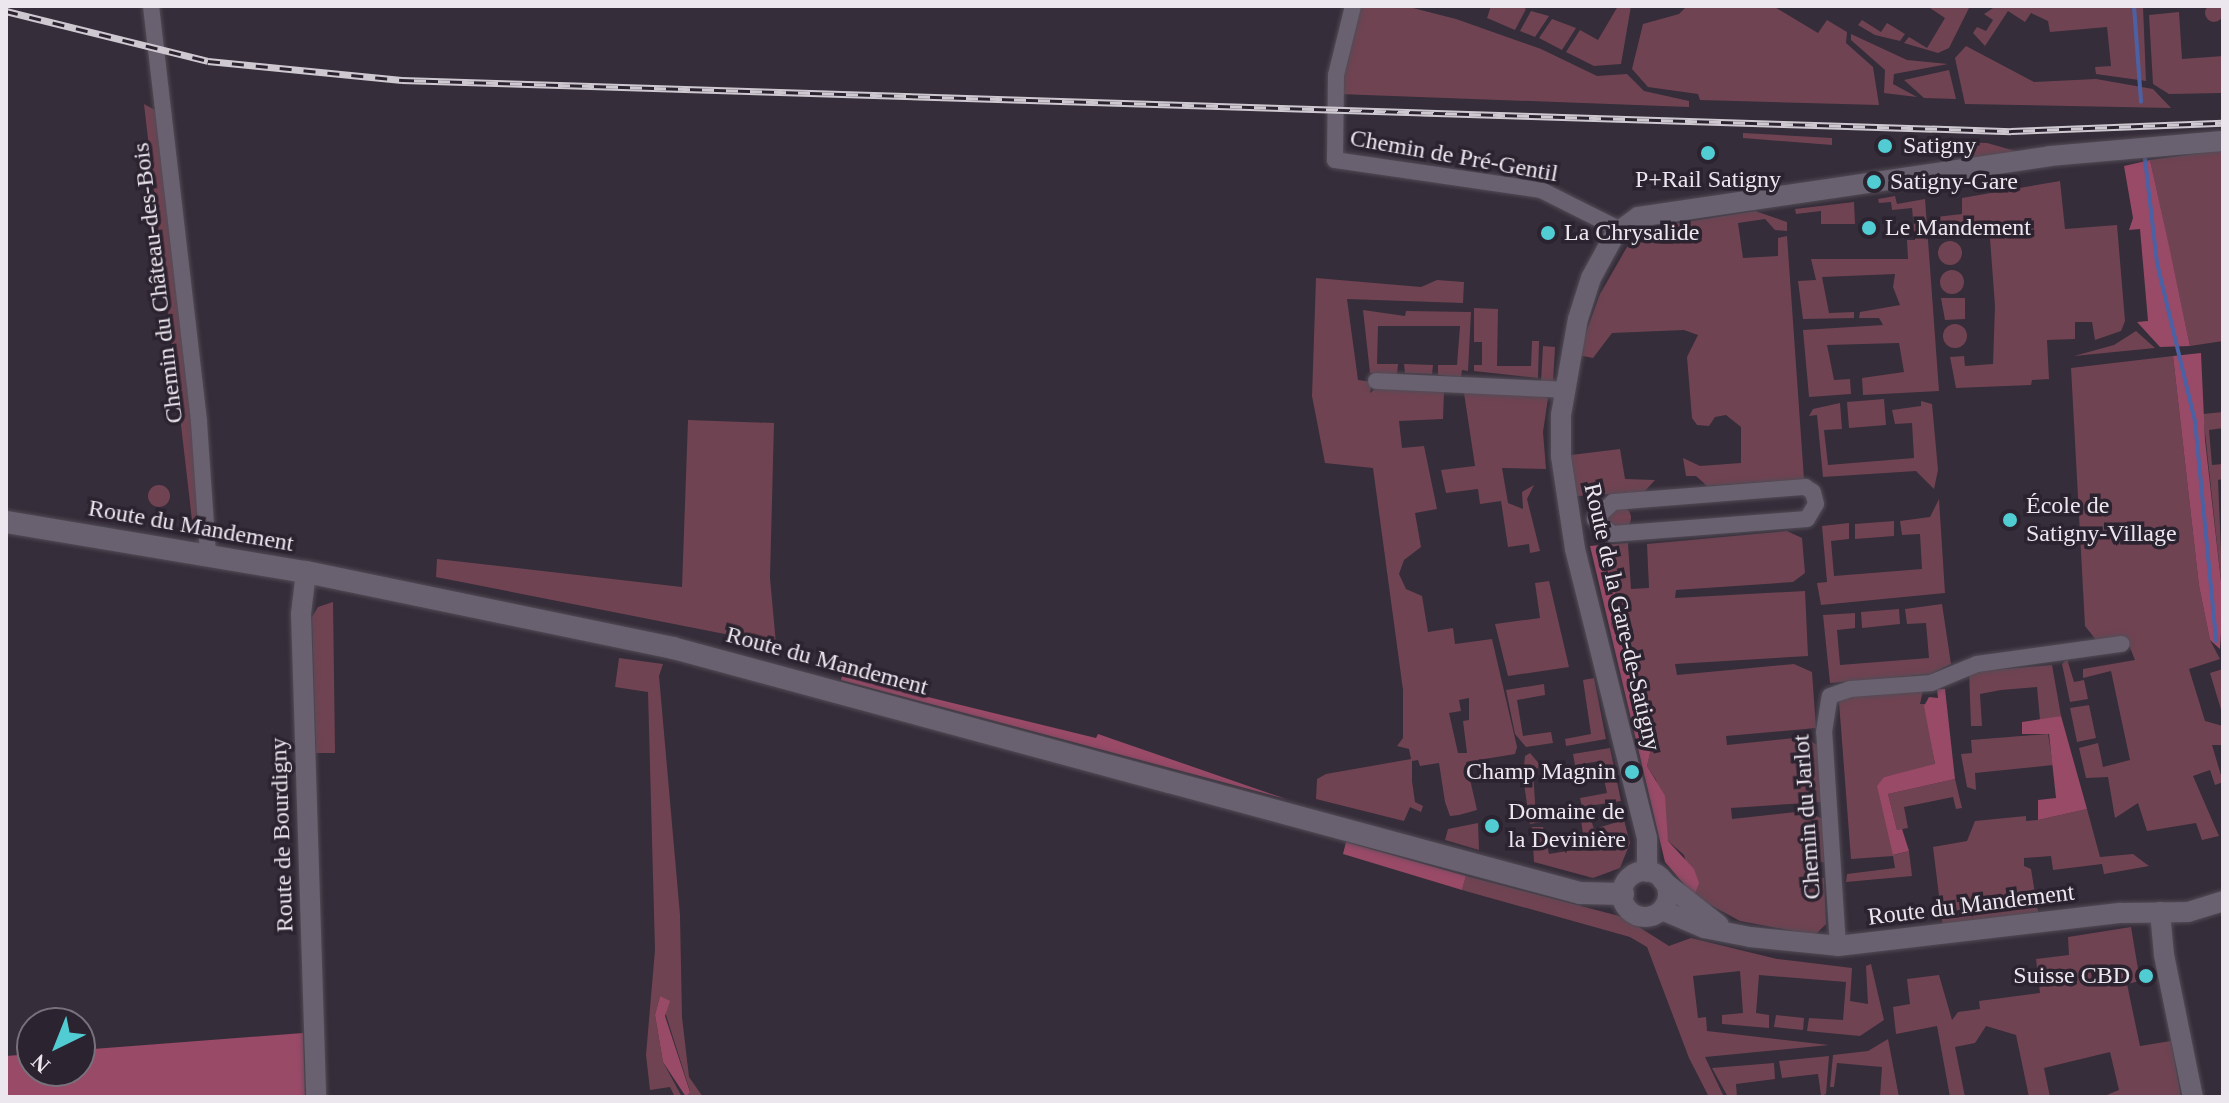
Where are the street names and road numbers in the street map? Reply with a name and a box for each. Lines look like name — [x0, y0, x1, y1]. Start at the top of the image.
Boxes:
street label: Chemin de Pré-Gentil — [1348, 124, 1560, 188]
street label: Chemin du Château-des-Bois — [126, 141, 190, 425]
street label: Route de la Gare-de-Satigny — [1577, 480, 1667, 754]
street label: Route du Mandement — [86, 494, 296, 558]
street label: Route du Mandement — [723, 620, 931, 702]
street label: Chemin du Jarlot — [1787, 734, 1827, 900]
street label: Route de Bourdigny — [264, 737, 300, 933]
street label: Route du Mandement — [1866, 878, 2076, 932]

